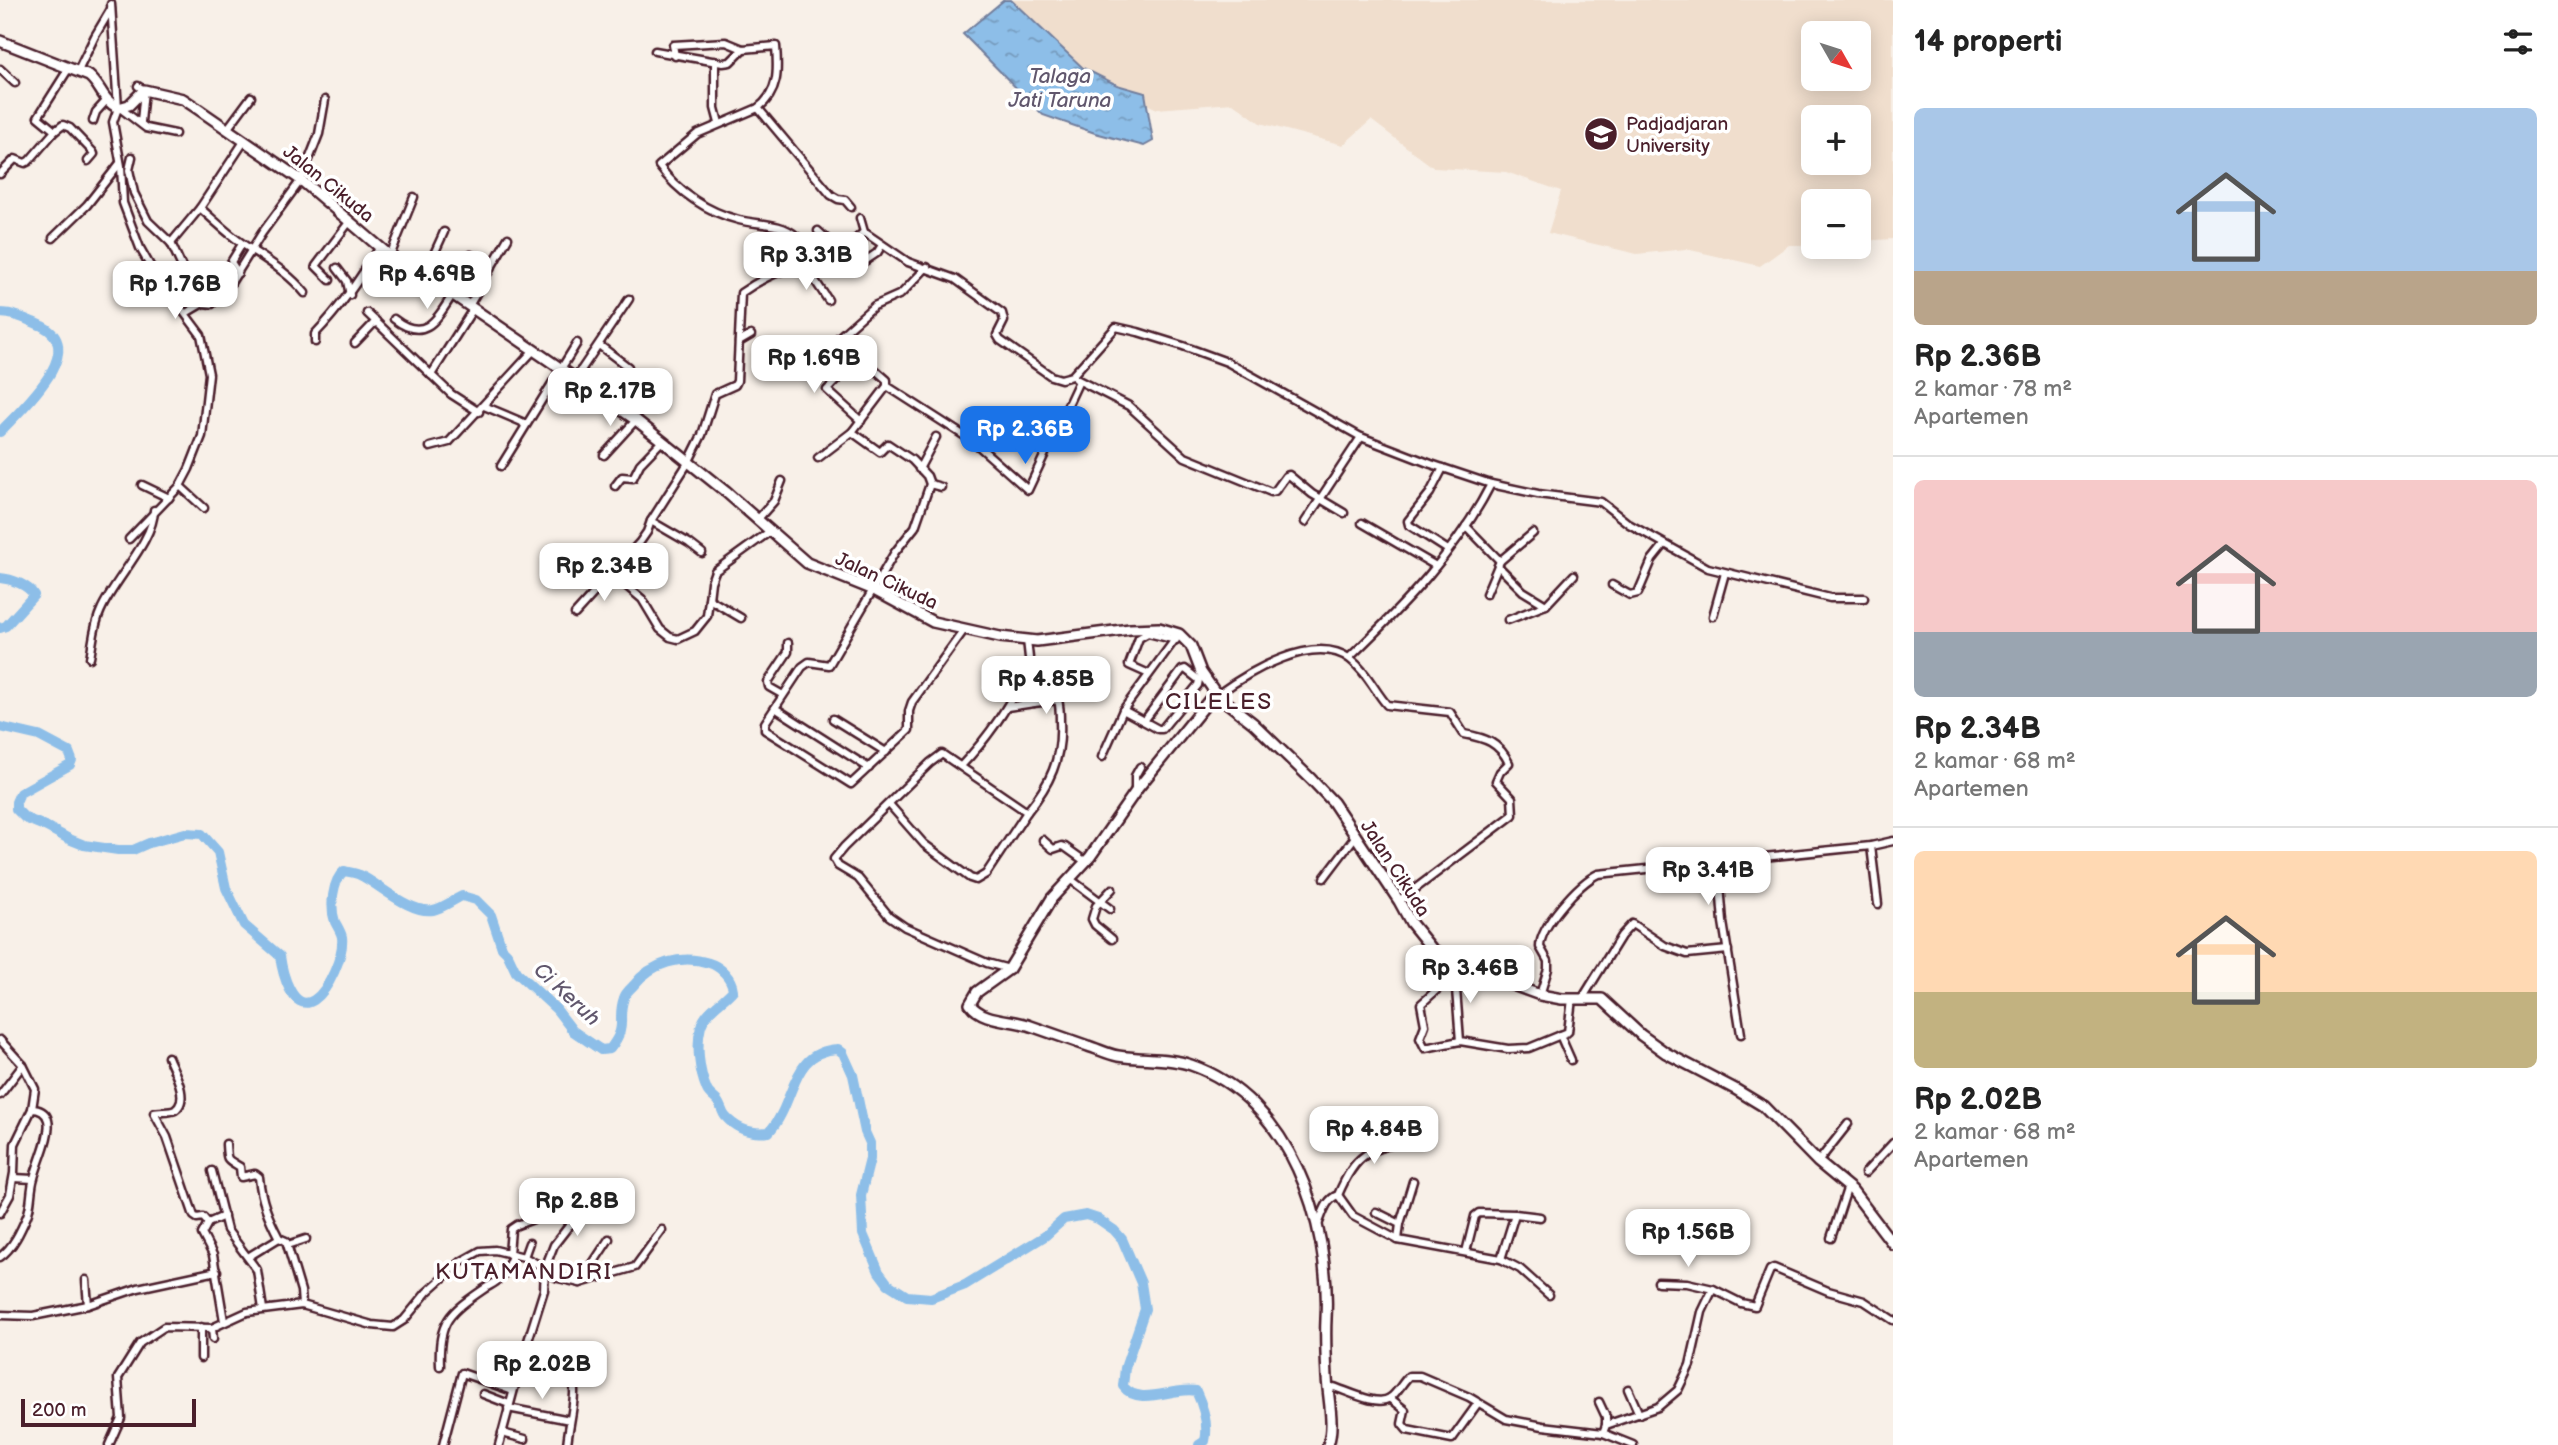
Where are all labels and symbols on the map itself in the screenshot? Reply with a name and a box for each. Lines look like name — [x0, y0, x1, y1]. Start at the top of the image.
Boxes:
north arrow — [1801, 21, 1871, 91]
water label: Talaga Jati Taruna — [1008, 64, 1111, 113]
place label: Padjadjaran University — [1626, 113, 1728, 158]
school or university icon: Padjadjaran University — [1582, 115, 1620, 153]
street label: Jalan Cikuda — [278, 140, 378, 228]
pin: Rp 3.31B — [734, 232, 878, 292]
pin: Rp 4.69B — [355, 252, 499, 311]
pin: Rp 1.76B — [103, 262, 247, 321]
pin: Rp 1.69B — [742, 336, 886, 395]
pin: Rp 2.17B — [538, 368, 682, 428]
pin: Rp 2.36B — [953, 406, 1097, 466]
pin: Rp 2.34B — [532, 544, 676, 603]
street label: Jalan Cikuda — [831, 548, 941, 615]
pin: Rp 4.85B — [974, 656, 1118, 716]
district label: CILELES — [1165, 688, 1273, 716]
street label: Jalan Cikuda — [1355, 816, 1434, 921]
pin: Rp 3.41B — [1636, 848, 1780, 907]
pin: Rp 3.46B — [1398, 946, 1542, 1005]
water label: Ci Keruh — [528, 957, 605, 1032]
pin: Rp 4.84B — [1302, 1106, 1446, 1166]
pin: Rp 2.8B — [512, 1178, 642, 1238]
pin: Rp 1.56B — [1616, 1210, 1760, 1269]
district label: KUTAMANDIRI — [435, 1258, 613, 1286]
pin: Rp 2.02B — [470, 1342, 614, 1401]
scale bar — [21, 1396, 196, 1428]

